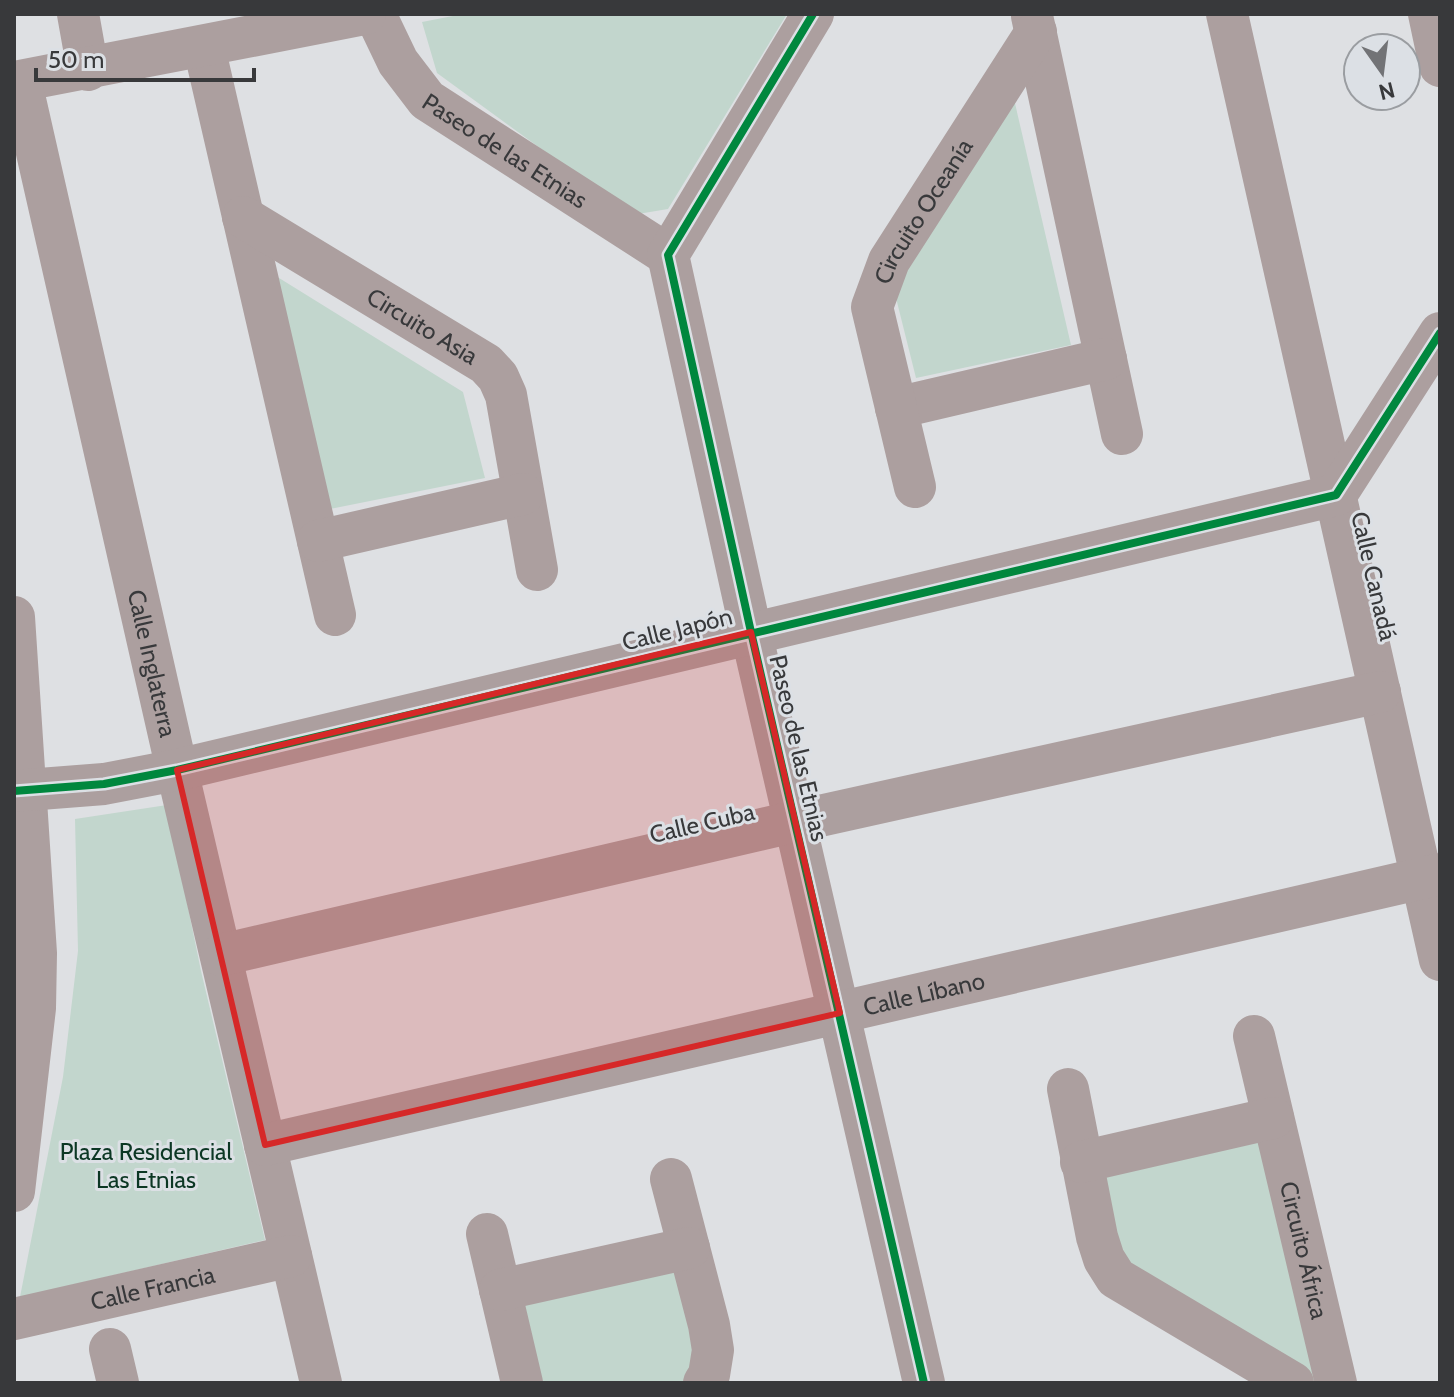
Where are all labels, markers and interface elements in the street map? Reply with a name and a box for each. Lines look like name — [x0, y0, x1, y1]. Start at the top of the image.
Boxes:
scale bar — [36, 32, 254, 82]
north arrow — [1342, 32, 1422, 112]
text: 50 m — [48, 45, 104, 74]
text: N — [1376, 76, 1398, 106]
street label: Paseo de las Etnias — [417, 87, 593, 214]
street label: Circuito Oceanía — [867, 133, 979, 288]
street label: Circuito Asia — [362, 281, 484, 371]
street label: Calle Canadá — [1345, 509, 1403, 644]
street label: Calle Inglaterra — [122, 587, 184, 740]
street label: Calle Japón — [619, 601, 735, 657]
street label: Paseo de las Etnias — [763, 652, 835, 844]
street label: Calle Cuba — [647, 797, 758, 849]
street label: Calle Líbano — [860, 965, 987, 1021]
park label: Plaza Residencial Las Etnias — [60, 1137, 233, 1194]
street label: Circuito África — [1274, 1178, 1335, 1322]
street label: Calle Francia — [88, 1259, 218, 1316]

